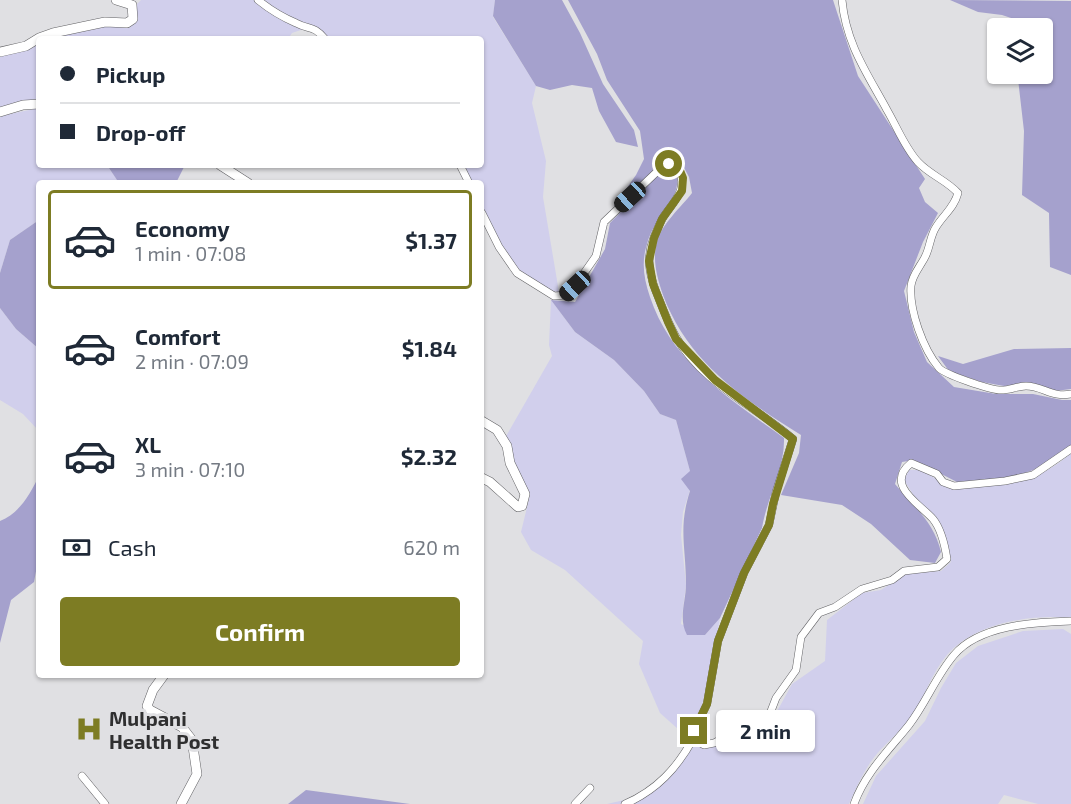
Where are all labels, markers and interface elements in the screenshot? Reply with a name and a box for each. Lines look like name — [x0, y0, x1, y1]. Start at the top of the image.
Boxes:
map controls — [987, 18, 1053, 84]
button: layers — [987, 18, 1053, 84]
text: Pickup — [96, 61, 165, 87]
text: Drop-off — [96, 119, 185, 145]
route start — [655, 150, 682, 177]
car — [611, 178, 649, 216]
icon: car — [63, 213, 117, 267]
text: Economy — [135, 215, 230, 241]
text: $1.37 — [405, 227, 457, 253]
text: 1 min · 07:08 — [135, 241, 246, 265]
car — [556, 267, 594, 305]
icon: car — [63, 321, 117, 375]
text: Comfort — [135, 323, 220, 349]
text: $1.84 — [402, 335, 457, 361]
text: 2 min · 07:09 — [135, 349, 249, 373]
icon: car — [63, 429, 117, 483]
text: XL — [135, 431, 161, 457]
text: $2.32 — [401, 443, 457, 469]
text: 3 min · 07:10 — [135, 457, 245, 481]
icon: cash — [60, 531, 93, 564]
text: Cash — [108, 534, 157, 560]
text: 620 m — [403, 535, 460, 559]
button: Confirm — [60, 597, 460, 666]
place label: Mulpani Health Post — [109, 706, 219, 753]
callout: 2 min — [715, 710, 814, 752]
hospital icon: Mulpani Health Post — [74, 714, 104, 744]
route end — [680, 717, 707, 744]
text: 2 min — [740, 719, 791, 743]

